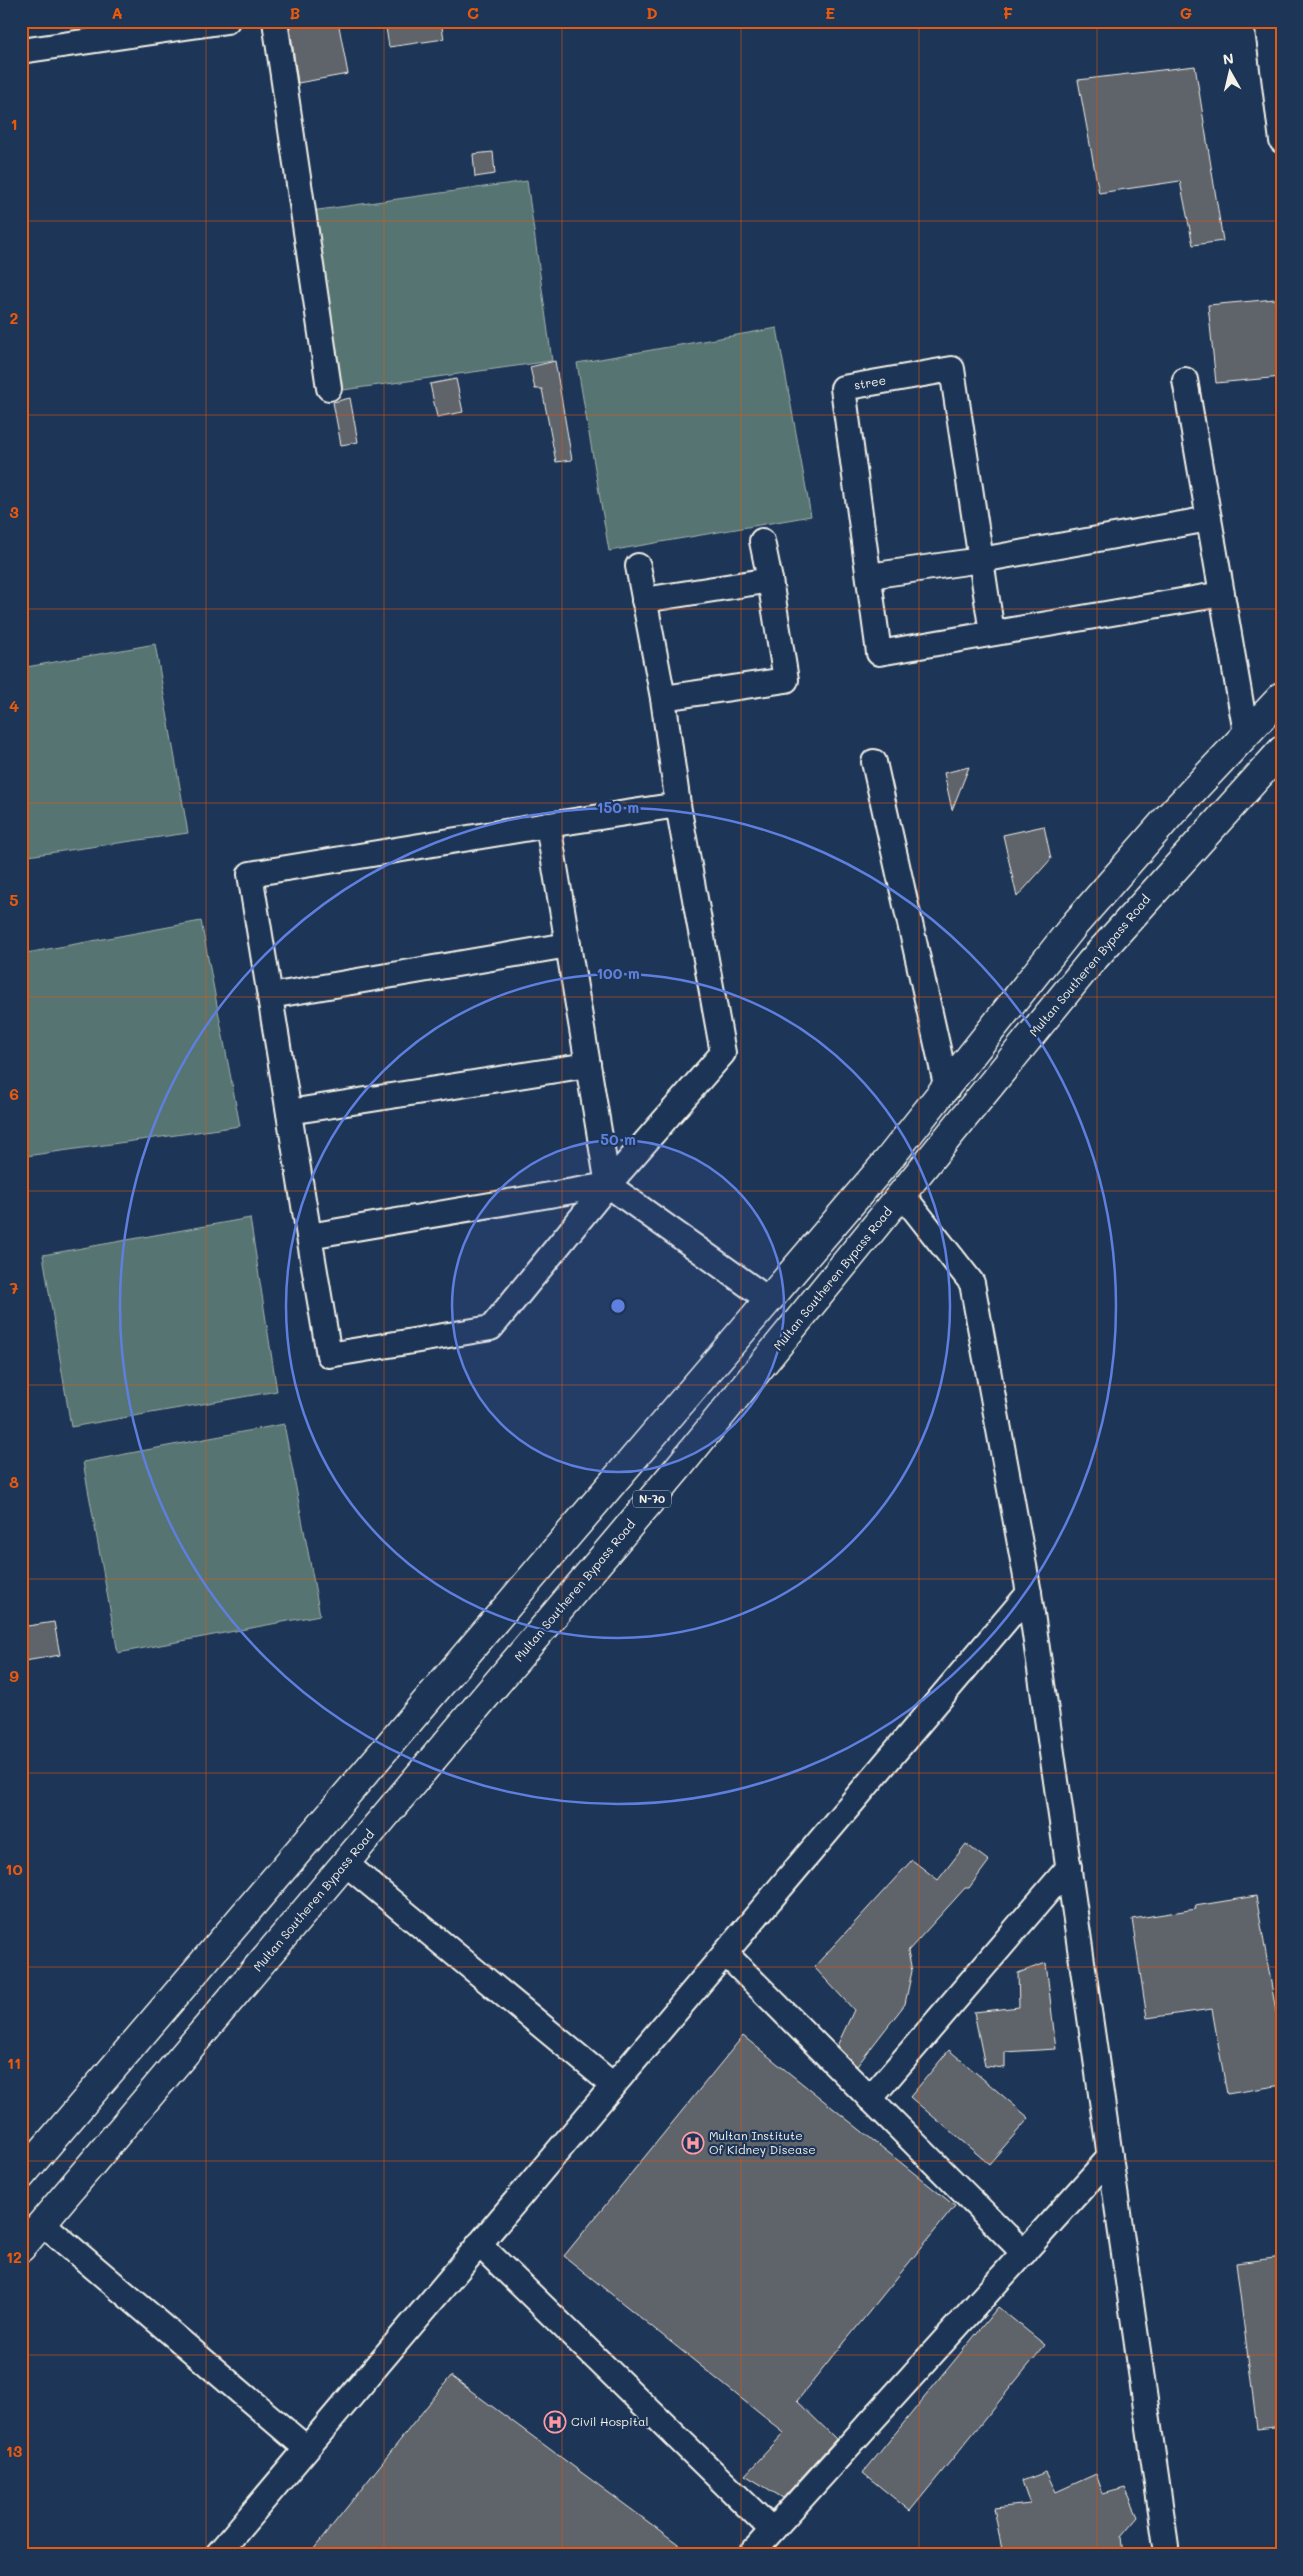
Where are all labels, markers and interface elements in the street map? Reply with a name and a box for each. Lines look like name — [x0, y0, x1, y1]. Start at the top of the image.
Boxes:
text: A — [111, 2, 123, 23]
text: B — [290, 2, 300, 23]
text: C — [467, 2, 479, 23]
text: D — [646, 2, 658, 23]
text: E — [825, 2, 835, 23]
text: F — [1003, 2, 1013, 23]
text: G — [1180, 2, 1192, 23]
north arrow — [1206, 48, 1256, 98]
text: N — [1222, 48, 1235, 69]
text: 1 — [10, 113, 18, 134]
text: 2 — [10, 307, 19, 328]
street label: stree — [853, 371, 887, 393]
text: 3 — [9, 501, 19, 522]
text: 4 — [9, 695, 19, 716]
text: 150 m — [597, 797, 639, 817]
text: 5 — [9, 889, 19, 910]
street label: Multan Southeren Bypass Road — [1025, 891, 1154, 1040]
text: 100 m — [596, 963, 640, 983]
text: 6 — [9, 1083, 19, 1104]
text: 50 m — [600, 1129, 636, 1149]
street label: Multan Southeren Bypass Road — [769, 1203, 895, 1353]
text: 7 — [10, 1277, 19, 1298]
centre of rings — [609, 1297, 627, 1315]
text: 8 — [9, 1471, 19, 1492]
road number: N-70 — [633, 1490, 671, 1508]
street label: Multan Southeren Bypass Road — [510, 1516, 639, 1665]
text: 9 — [9, 1665, 19, 1686]
street label: Multan Southeren Bypass Road — [249, 1826, 378, 1975]
text: 10 — [5, 1858, 23, 1879]
text: 11 — [7, 2052, 21, 2073]
place label: Multan Institute Of Kidney Disease — [709, 2127, 816, 2157]
hospital icon: Multan Institute Of Kidney Disease — [681, 2131, 705, 2155]
text: 12 — [6, 2246, 22, 2267]
hospital icon: Civil Hospital — [543, 2410, 567, 2434]
place label: Civil Hospital — [571, 2413, 648, 2429]
text: 13 — [6, 2440, 23, 2461]

